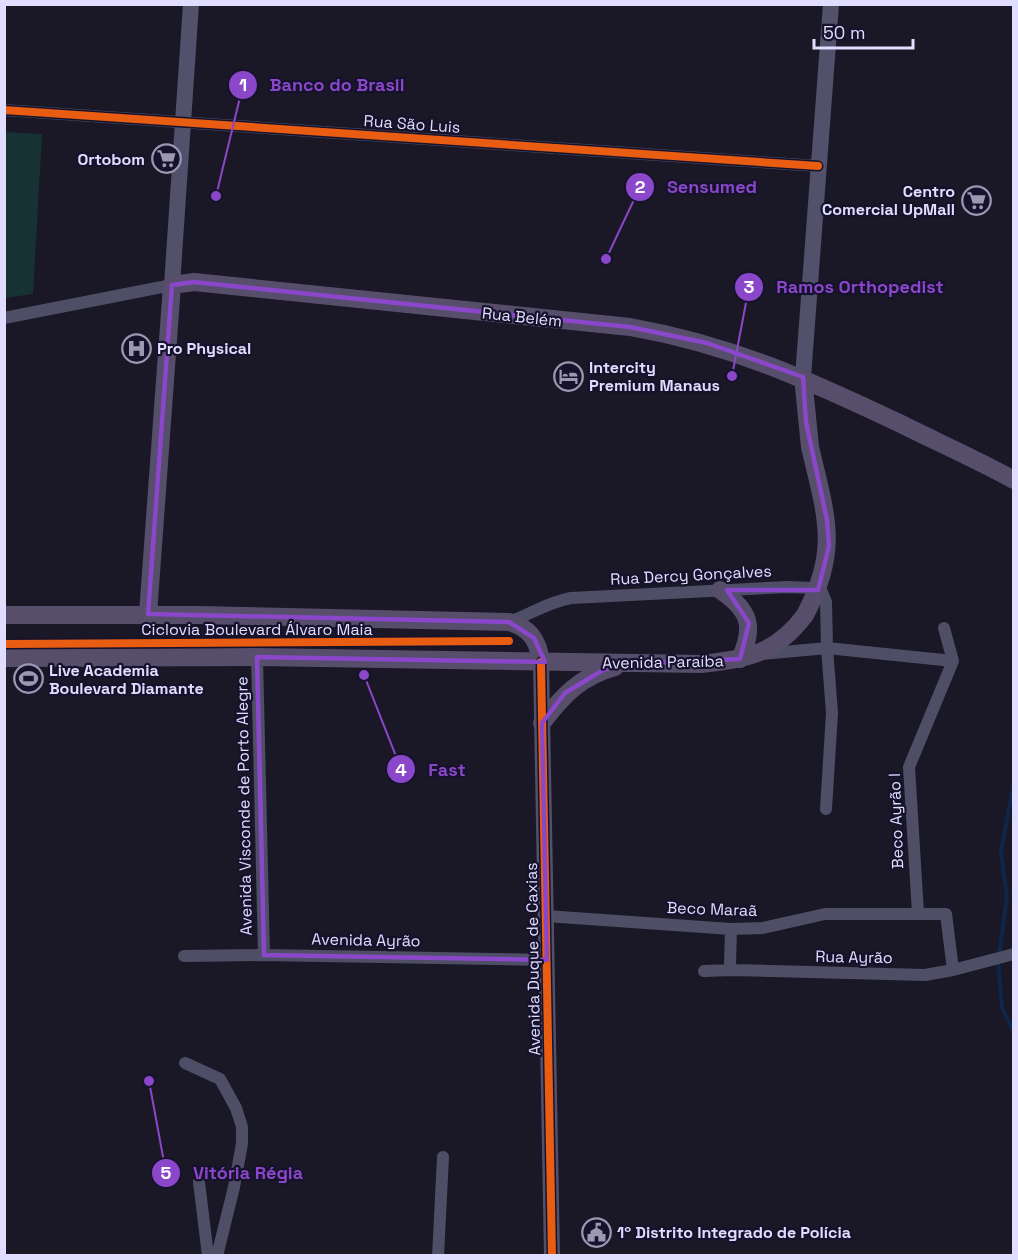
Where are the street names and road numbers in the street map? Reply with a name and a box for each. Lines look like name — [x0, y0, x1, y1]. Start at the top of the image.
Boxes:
street label: Rua São Luis — [363, 110, 461, 138]
street label: Rua Belém — [481, 302, 563, 332]
street label: Rua Dercy Gonçalves — [610, 560, 772, 590]
street label: Ciclovia Boulevard Álvaro Maia — [141, 619, 373, 640]
street label: Avenida Paraíba — [602, 650, 724, 674]
street label: Avenida Visconde de Porto Alegre — [231, 676, 257, 936]
street label: Beco Ayrão I — [884, 773, 908, 869]
street label: Avenida Duque de Caxias — [521, 862, 545, 1056]
street label: Beco Maraã — [666, 897, 758, 921]
street label: Avenida Ayrão — [311, 929, 421, 951]
street label: Rua Ayrão — [815, 946, 893, 968]

